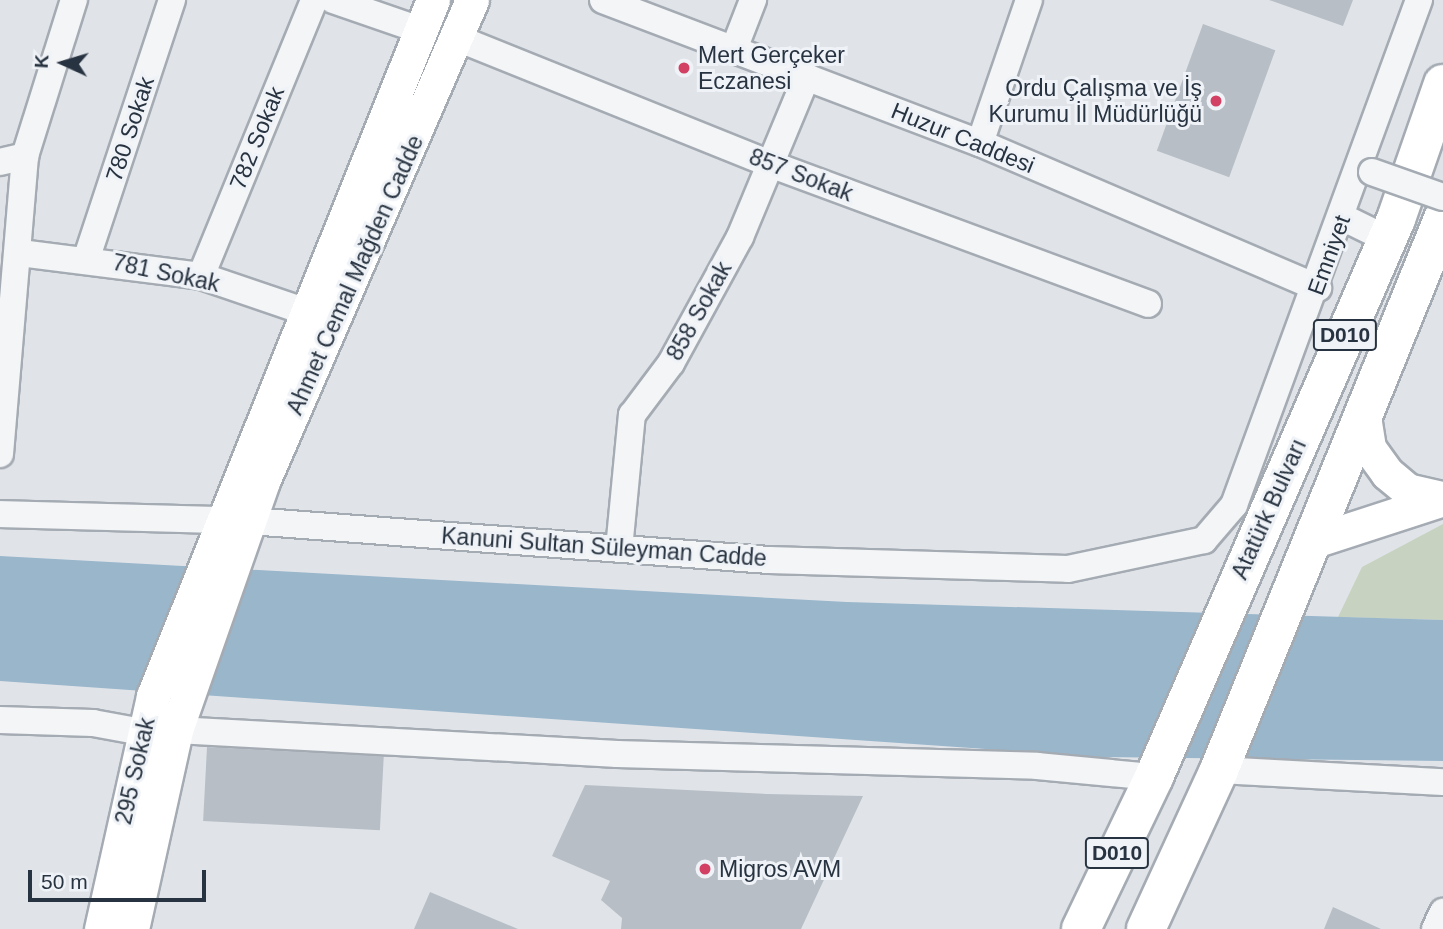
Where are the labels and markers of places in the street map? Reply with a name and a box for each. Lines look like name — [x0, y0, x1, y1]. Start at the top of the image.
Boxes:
place label: Mert Gerçeker Eczanesi — [698, 41, 845, 95]
marker: Mert Gerçeker Eczanesi — [676, 60, 692, 76]
place label: Ordu Çalışma ve İş Kurumu İl Müdürlüğü — [989, 74, 1202, 128]
marker: Ordu Çalışma ve İş Kurumu İl Müdürlüğü — [1208, 93, 1224, 109]
place label: Migros AVM — [719, 855, 843, 883]
marker: Migros AVM — [697, 861, 713, 877]

